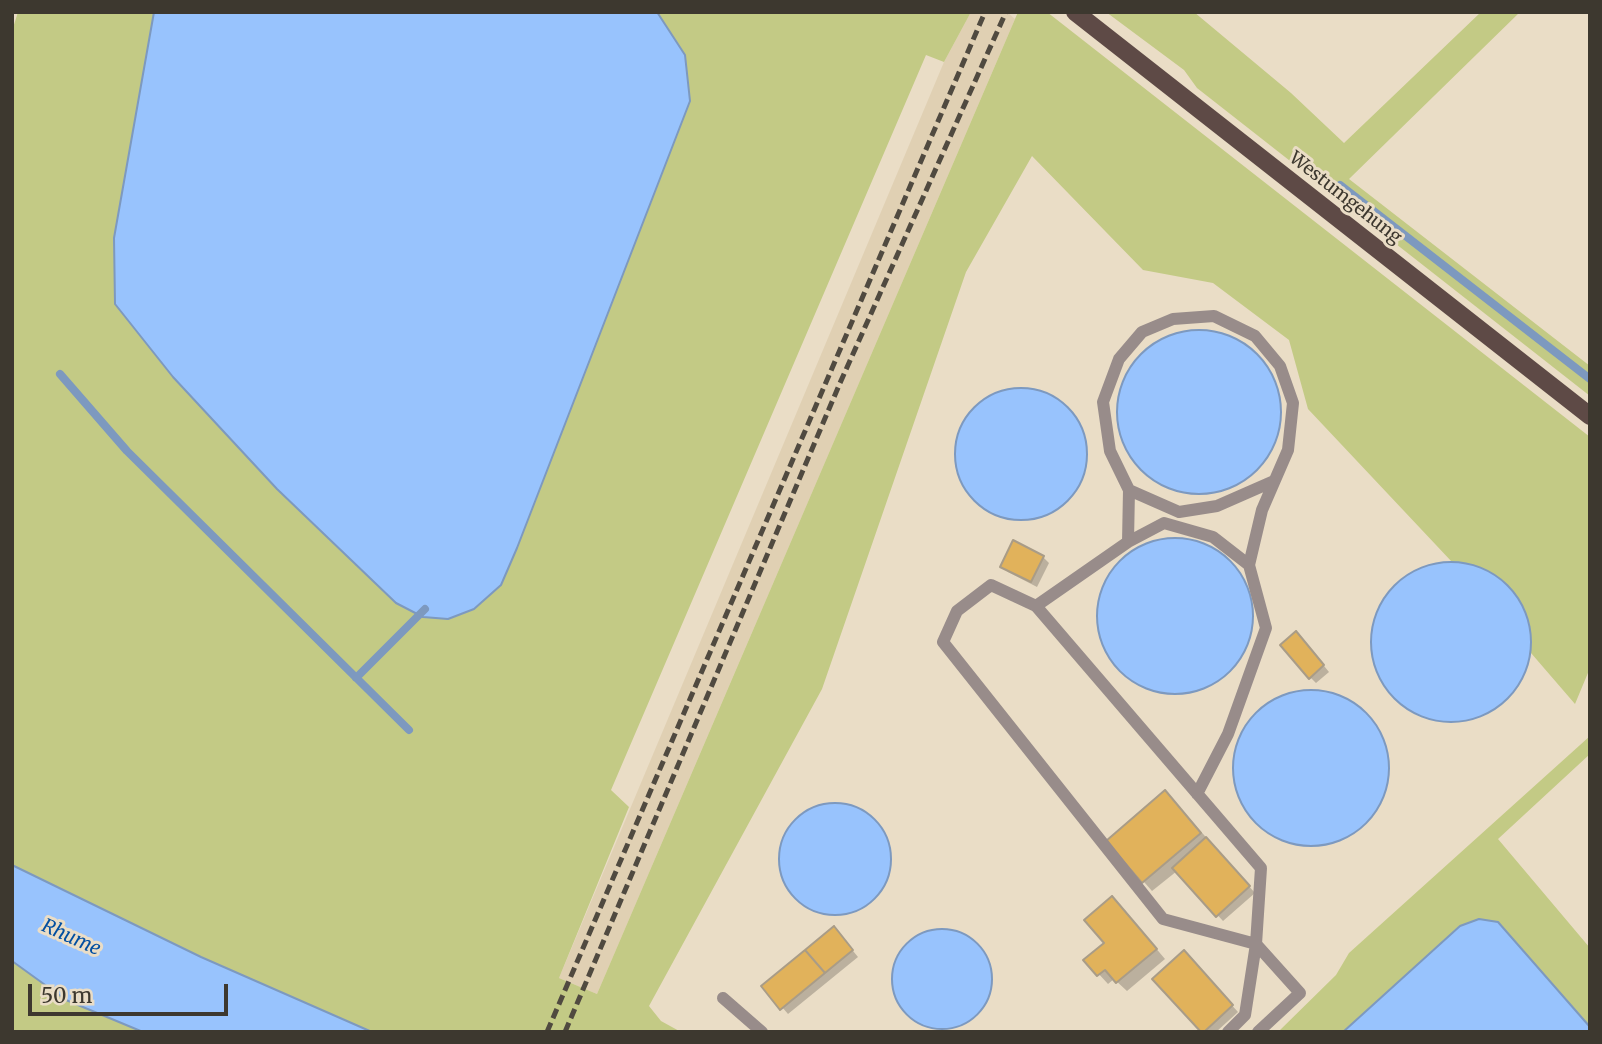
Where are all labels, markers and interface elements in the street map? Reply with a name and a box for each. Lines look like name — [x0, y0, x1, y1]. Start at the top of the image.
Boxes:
street label: Westumgehung — [1284, 147, 1406, 249]
water label: Rhume — [38, 915, 104, 961]
scale bar — [32, 970, 231, 1014]
text: 50 m — [41, 982, 92, 1009]

